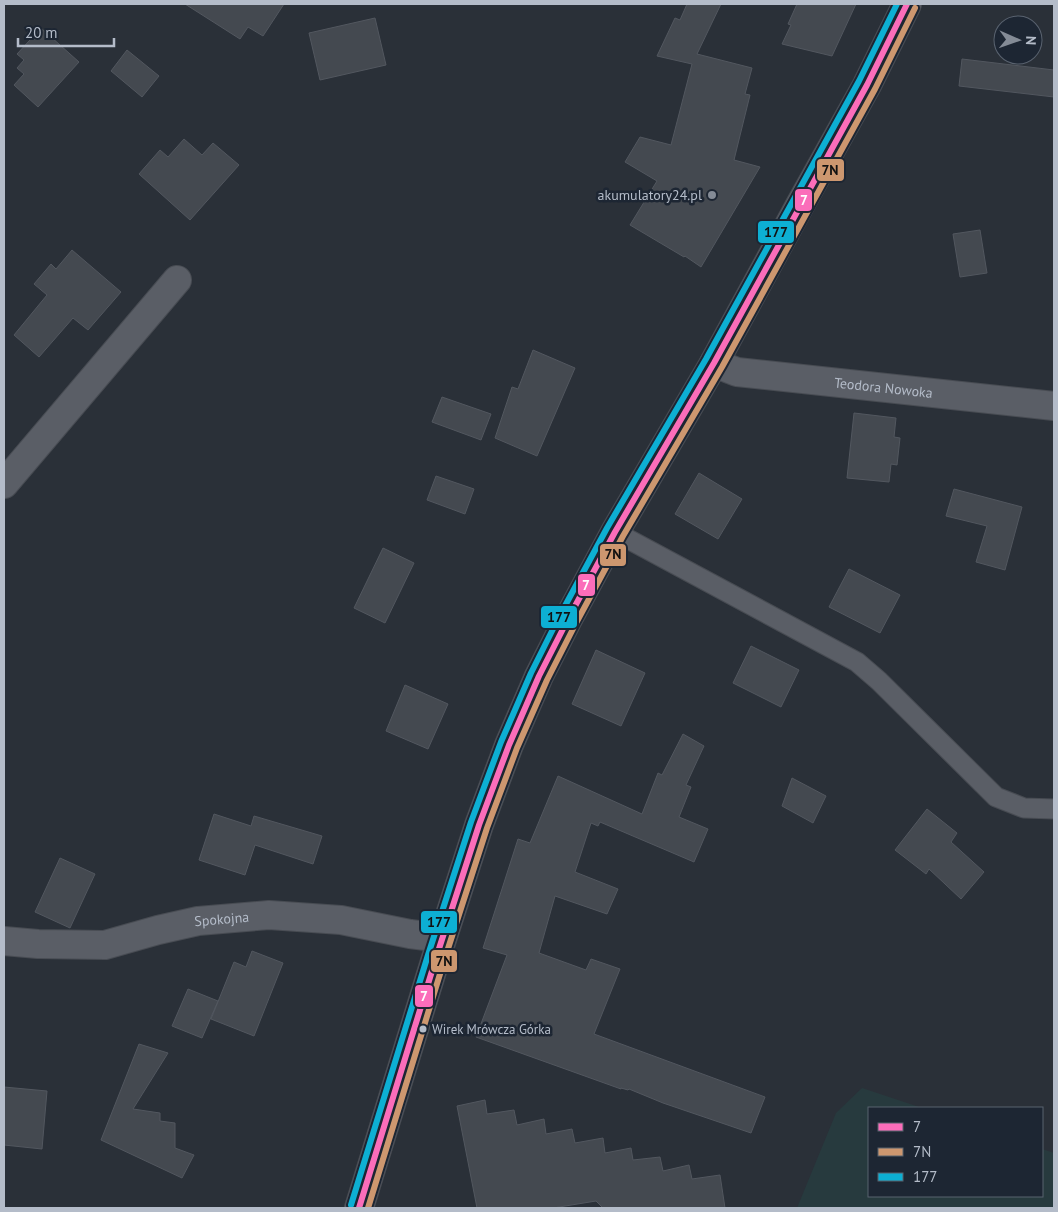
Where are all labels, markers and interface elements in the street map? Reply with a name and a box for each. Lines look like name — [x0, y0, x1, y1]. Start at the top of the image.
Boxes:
scale bar — [18, 15, 114, 47]
north arrow — [993, 15, 1043, 65]
text: 20 m — [25, 23, 58, 42]
text: N — [1022, 36, 1040, 45]
line badge: 7N — [816, 158, 845, 182]
text: 7N — [821, 161, 839, 179]
place label: akumulatory24.pl — [598, 186, 702, 204]
line badge: 7 — [794, 188, 813, 212]
marker: akumulatory24.pl — [706, 189, 718, 201]
text: 7 — [800, 191, 808, 209]
line badge: 177 — [757, 220, 795, 244]
text: 177 — [764, 223, 788, 241]
street label: Teodora Nowoka — [833, 373, 934, 402]
line badge: 7N — [599, 543, 627, 567]
text: 7N — [604, 545, 622, 563]
line badge: 7 — [577, 573, 596, 597]
text: 7 — [582, 576, 590, 594]
line badge: 177 — [540, 605, 578, 629]
text: 177 — [547, 608, 571, 626]
street label: Spokojna — [194, 908, 250, 930]
line badge: 177 — [420, 910, 458, 934]
text: 177 — [427, 913, 451, 931]
line badge: 7N — [430, 949, 458, 973]
text: 7N — [435, 952, 453, 970]
line badge: 7 — [414, 984, 434, 1008]
text: 7 — [420, 987, 428, 1005]
place label: Wirek Mrówcza Górka — [432, 1021, 551, 1038]
marker: Wirek Mrówcza Górka — [418, 1024, 428, 1034]
legend — [868, 1107, 1043, 1197]
text: 7 — [913, 1117, 921, 1136]
text: 7N — [913, 1142, 931, 1161]
text: 177 — [913, 1167, 938, 1186]

